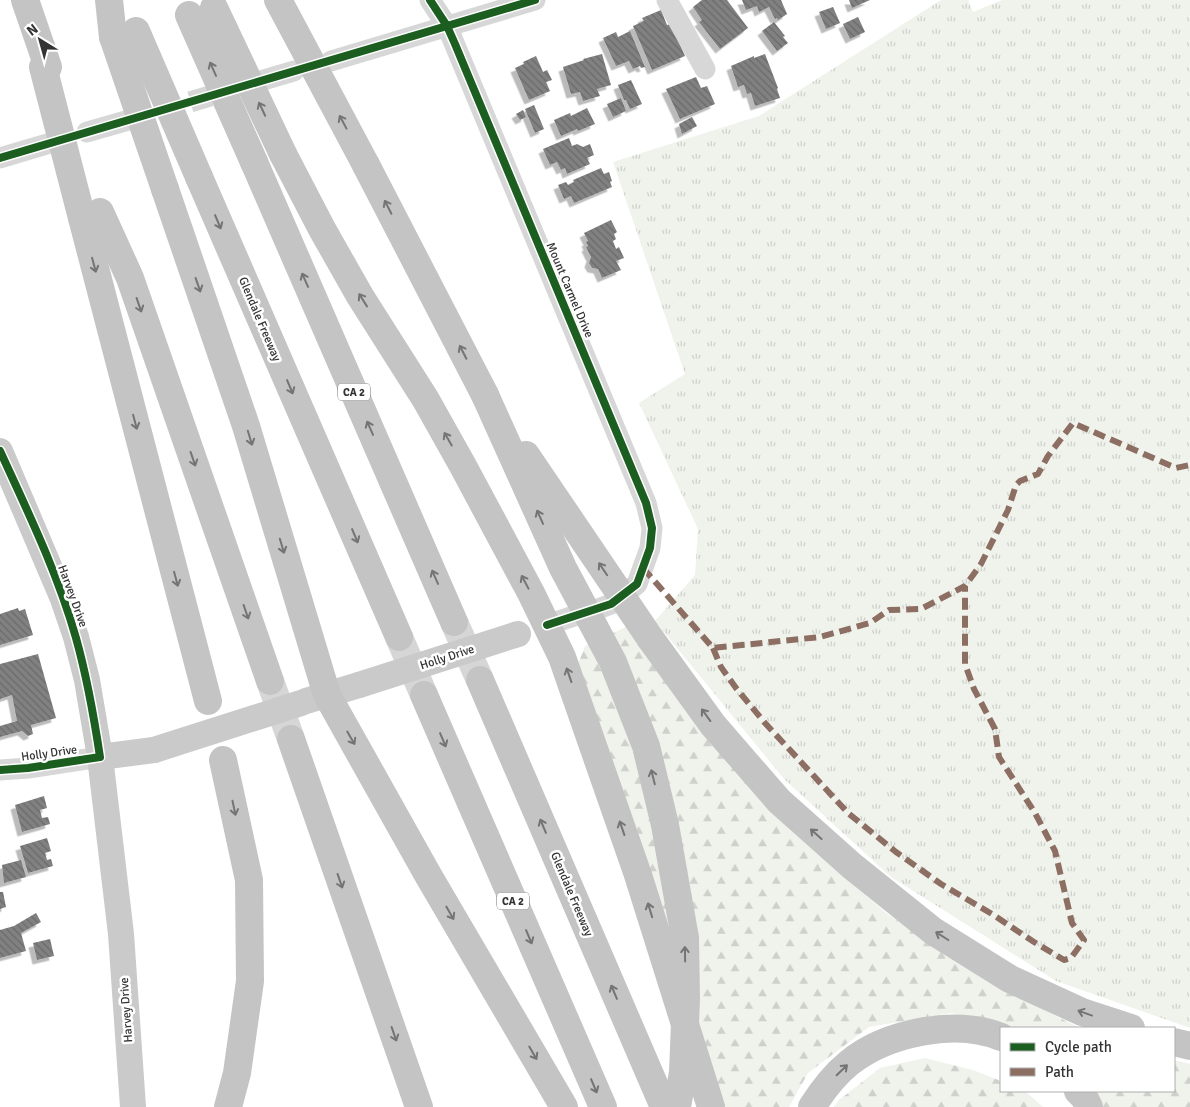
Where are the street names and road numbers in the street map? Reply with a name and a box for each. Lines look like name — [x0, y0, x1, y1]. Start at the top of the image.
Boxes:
street label: Mount Carmel Drive — [543, 240, 596, 340]
street label: Glendale Freeway — [235, 275, 284, 364]
road number: CA 2 — [338, 384, 370, 401]
street label: Harvey Drive — [54, 563, 91, 629]
street label: Holly Drive — [418, 642, 476, 673]
street label: Holly Drive — [20, 742, 78, 765]
street label: Glendale Freeway — [547, 850, 596, 939]
road number: CA 2 — [497, 892, 529, 909]
street label: Harvey Drive — [117, 977, 136, 1043]

